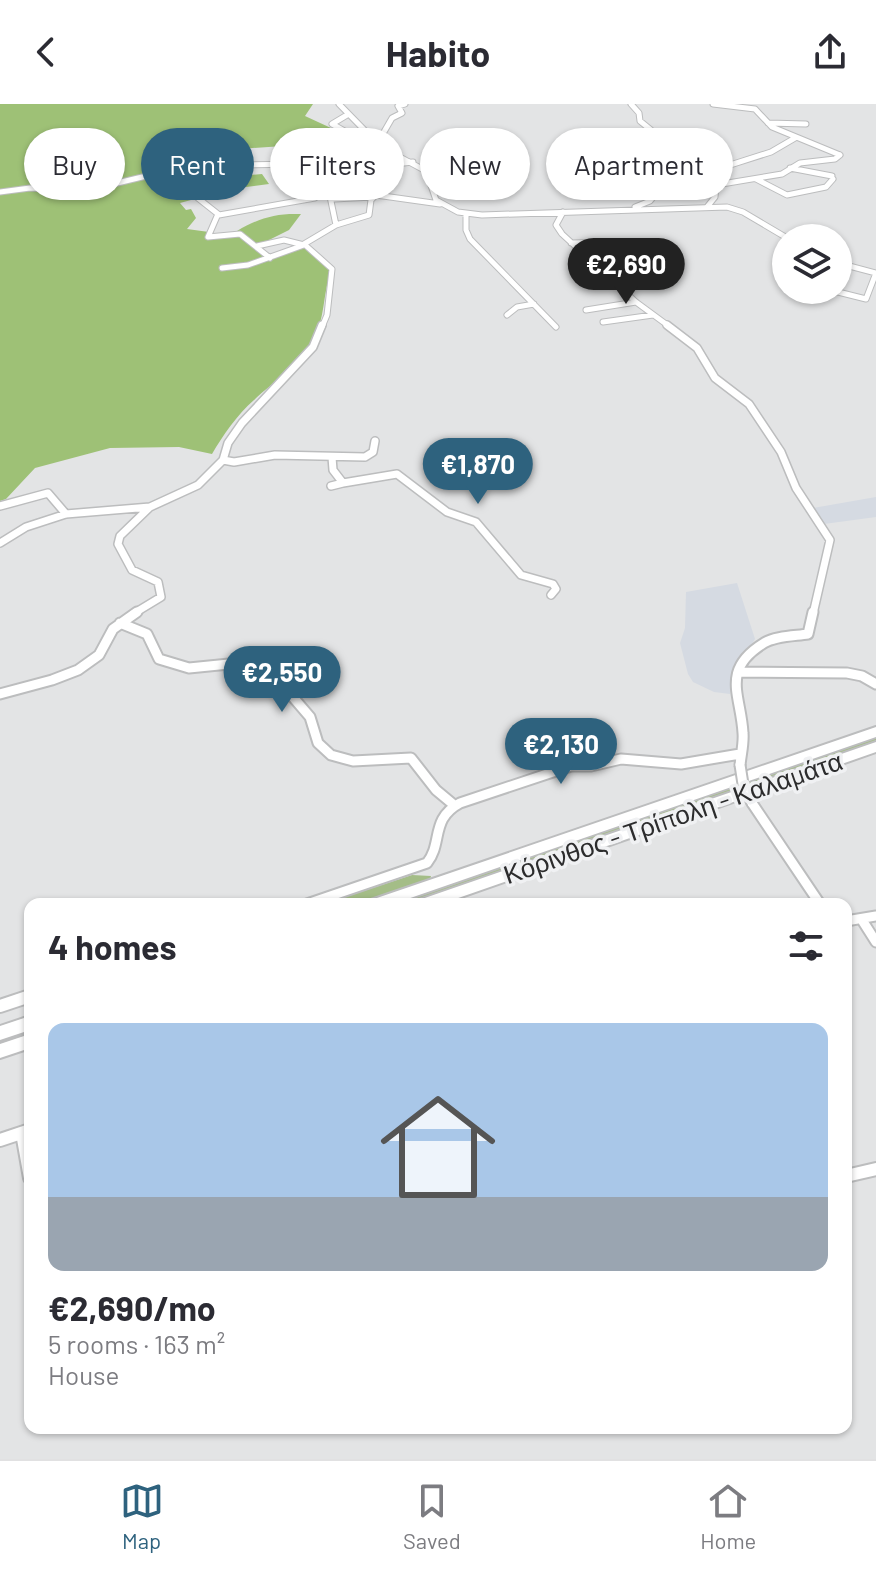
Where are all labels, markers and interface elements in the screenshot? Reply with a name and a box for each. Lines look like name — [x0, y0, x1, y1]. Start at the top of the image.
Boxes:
icon: back — [24, 30, 68, 74]
icon: share — [808, 30, 852, 74]
text: Habito — [386, 31, 490, 74]
chip: Buy — [24, 128, 125, 200]
chip: Rent — [141, 128, 254, 200]
chip: Filters — [270, 128, 404, 200]
chip: New — [420, 128, 530, 200]
chip: Apartment — [546, 128, 733, 200]
map controls — [772, 224, 852, 304]
button: layers — [772, 224, 852, 304]
pin: €2,690 — [561, 238, 691, 306]
text: €2,690 — [586, 248, 666, 279]
pin: €1,870 — [413, 438, 543, 506]
text: €1,870 — [441, 448, 515, 479]
pin: €2,550 — [217, 646, 347, 714]
text: €2,550 — [242, 656, 322, 687]
pin: €2,130 — [496, 718, 626, 786]
text: €2,130 — [523, 728, 599, 759]
street label: Κόρινθος - Τρίπολη - Καλαμάτα — [499, 744, 846, 889]
icon: filters — [784, 924, 828, 968]
text: 4 homes — [48, 926, 177, 967]
icon: home — [366, 1075, 510, 1219]
text: €2,690/mo — [48, 1287, 216, 1328]
text: 5 rooms · 163 m² — [48, 1328, 225, 1359]
text: House — [48, 1359, 119, 1390]
tab: Map — [120, 1479, 164, 1553]
tab: Saved — [403, 1479, 461, 1553]
tab: Home — [700, 1479, 756, 1553]

